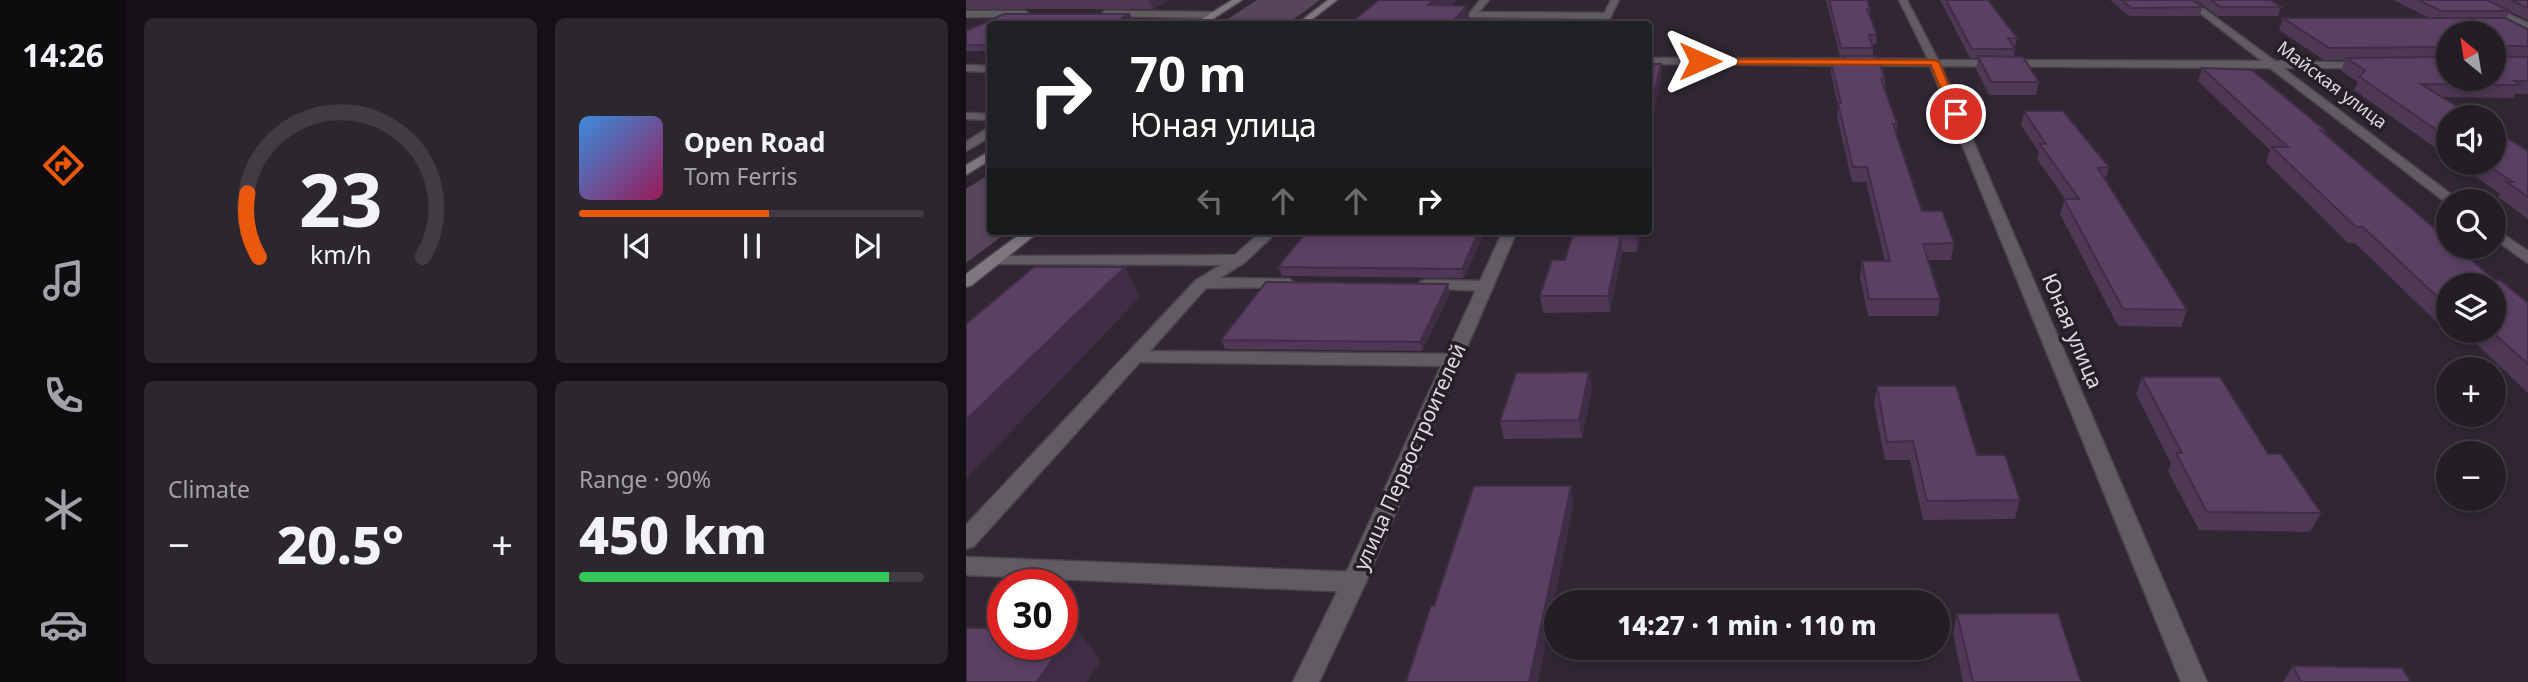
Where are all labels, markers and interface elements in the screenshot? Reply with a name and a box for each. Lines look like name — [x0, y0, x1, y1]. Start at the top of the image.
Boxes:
north arrow — [2436, 21, 2506, 91]
map controls — [2436, 21, 2506, 511]
position arrow — [1663, 24, 1737, 98]
text: 14:26 — [22, 33, 104, 76]
street label: Майская улица — [2273, 35, 2392, 133]
text: 70 m — [1130, 40, 1247, 106]
icon: right — [1015, 49, 1106, 140]
pin — [1926, 84, 1986, 144]
icon: arrive — [1937, 95, 1975, 133]
text: Юная улица — [1130, 103, 1317, 146]
button: sound — [2436, 105, 2506, 175]
text: Open Road — [684, 124, 826, 160]
icon: directions — [39, 141, 88, 190]
text: 23 — [299, 149, 382, 248]
text: Tom Ferris — [684, 160, 797, 192]
icon: left — [1191, 182, 1229, 220]
icon: ahead — [1264, 182, 1302, 220]
icon: ahead — [1337, 182, 1375, 220]
icon: right — [1410, 182, 1448, 220]
button: search — [2436, 189, 2506, 259]
icon: previous — [618, 227, 656, 265]
icon: pause — [733, 227, 771, 265]
icon: next — [848, 227, 886, 265]
text: km/h — [310, 237, 371, 271]
icon: music — [39, 256, 88, 305]
street label: Юная улица — [2036, 269, 2110, 393]
button: layers — [2436, 273, 2506, 343]
street label: улица Первостроителей — [1346, 339, 1472, 574]
button: + — [2436, 357, 2506, 427]
icon: phone — [39, 371, 88, 420]
button: − — [2436, 441, 2506, 511]
text: Range · 90% — [579, 463, 711, 495]
text: Climate — [168, 473, 250, 505]
icon: climate — [39, 485, 88, 534]
text: 450 km — [579, 498, 767, 569]
text: 20.5° — [277, 508, 404, 579]
text: − — [168, 518, 190, 570]
text: + — [491, 518, 513, 570]
speed limit sign: 30 — [987, 569, 1078, 660]
icon: car — [39, 600, 88, 649]
text: 14:27 · 1 min · 110 m — [1617, 607, 1877, 643]

